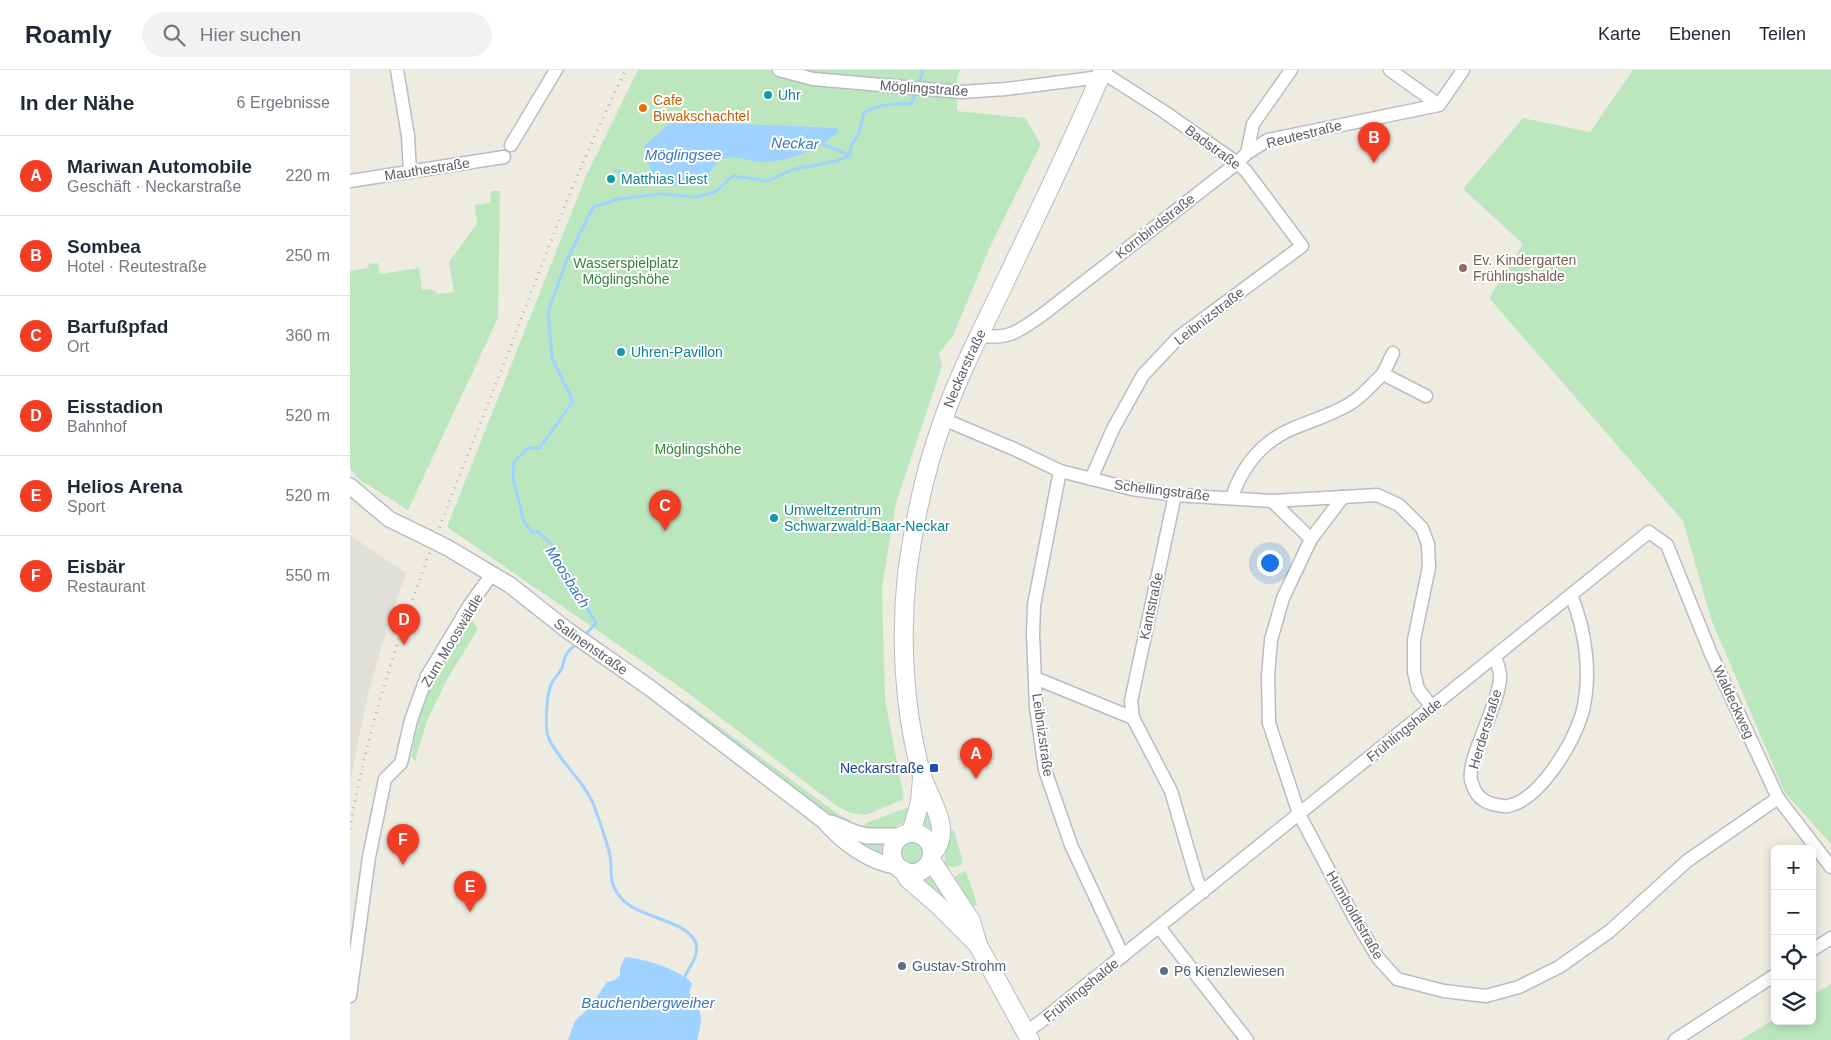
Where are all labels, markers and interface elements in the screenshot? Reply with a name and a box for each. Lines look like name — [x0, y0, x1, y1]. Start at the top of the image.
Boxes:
search box — [142, 12, 492, 57]
text: Roamly — [25, 21, 112, 48]
icon: search — [160, 21, 188, 49]
text: Hier suchen — [200, 24, 301, 45]
text: Karte — [1598, 24, 1641, 44]
text: Ebenen — [1669, 24, 1731, 44]
text: Teilen — [1759, 24, 1806, 44]
street label: Möglingstraße — [879, 77, 969, 99]
place label: Uhr — [778, 87, 801, 103]
marker: Uhr — [762, 89, 774, 101]
text: In der Nähe — [20, 91, 134, 114]
place label: Cafe Biwakschachtel — [653, 92, 750, 124]
text: 6 Ergebnisse — [237, 94, 330, 111]
marker: Cafe Biwakschachtel — [637, 102, 649, 114]
street label: Reutestraße — [1265, 117, 1344, 151]
street label: Badstraße — [1182, 122, 1244, 173]
pin: B — [1358, 122, 1390, 163]
water label: Neckar — [771, 134, 820, 152]
water label: Möglingsee — [645, 146, 721, 163]
street label: Mauthestraße — [383, 154, 471, 184]
text: Mariwan Automobile — [67, 156, 252, 177]
text: A — [30, 167, 42, 184]
text: 220 m — [286, 167, 330, 184]
place label: Matthias Liest — [621, 171, 707, 187]
marker: Matthias Liest — [605, 173, 617, 185]
text: Geschäft · Neckarstraße — [67, 178, 241, 195]
street label: Kornbindstraße — [1112, 190, 1198, 262]
text: Sombea — [67, 236, 141, 257]
text: B — [30, 247, 42, 264]
text: 250 m — [286, 247, 330, 264]
place label: Ev. Kindergarten Frühlingshalde — [1473, 252, 1576, 284]
park label: Wasserspielplatz Möglingshöhe — [573, 255, 679, 287]
text: Hotel · Reutestraße — [67, 258, 207, 275]
marker: Ev. Kindergarten Frühlingshalde — [1457, 262, 1469, 274]
street label: Leibnizstraße — [1171, 284, 1247, 348]
text: Barfußpfad — [67, 316, 168, 337]
street label: Neckarstraße — [940, 326, 989, 410]
text: C — [30, 327, 42, 344]
text: 360 m — [286, 327, 330, 344]
text: Ort — [67, 338, 89, 355]
place label: Uhren-Pavillon — [631, 344, 723, 360]
marker: Uhren-Pavillon — [615, 346, 627, 358]
text: Eisstadion — [67, 396, 163, 417]
text: D — [30, 407, 42, 424]
text: 520 m — [286, 407, 330, 424]
text: Bahnhof — [67, 418, 127, 435]
park label: Möglingshöhe — [654, 441, 742, 457]
text: Helios Arena — [67, 476, 182, 497]
street label: Schellingstraße — [1113, 476, 1211, 504]
text: E — [31, 487, 41, 504]
text: 520 m — [286, 487, 330, 504]
pin: C — [649, 490, 681, 531]
text: Sport — [67, 498, 105, 515]
place label: Umweltzentrum Schwarzwald-Baar-Neckar — [784, 502, 950, 534]
marker: Umweltzentrum Schwarzwald-Baar-Neckar — [768, 512, 780, 524]
water label: Moosbach — [542, 543, 594, 611]
your location — [1257, 550, 1283, 576]
text: Eisbär — [67, 556, 125, 577]
text: F — [31, 567, 41, 584]
text: 550 m — [286, 567, 330, 584]
street label: Kantstraße — [1136, 571, 1166, 641]
text: Restaurant — [67, 578, 145, 595]
street label: Zum Mooswäldle — [418, 590, 486, 689]
pin: D — [388, 604, 420, 645]
street label: Salinenstraße — [551, 615, 631, 678]
street label: Waldeckweg — [1710, 663, 1758, 741]
street label: Herderstraße — [1465, 687, 1505, 771]
street label: Leibnizstraße — [1029, 692, 1057, 778]
street label: Frühlingshalde — [1363, 695, 1445, 765]
pin: A — [960, 738, 992, 779]
place label: Neckarstraße — [840, 760, 924, 776]
marker: Neckarstraße — [928, 762, 940, 774]
pin: F — [387, 824, 419, 865]
map controls — [1771, 845, 1816, 1025]
button: + — [1771, 845, 1816, 890]
street label: Humboldtstraße — [1323, 868, 1387, 962]
pin: E — [454, 871, 486, 912]
button: − — [1771, 890, 1816, 935]
button: locate — [1771, 935, 1816, 980]
street label: Frühlingshalde — [1040, 955, 1122, 1025]
place label: Gustav-Strohm — [912, 958, 1006, 974]
marker: Gustav-Strohm — [896, 960, 908, 972]
place label: P6 Kienzlewiesen — [1174, 963, 1285, 979]
marker: P6 Kienzlewiesen — [1158, 965, 1170, 977]
button: layers — [1771, 980, 1816, 1025]
water label: Bauchenbergweiher — [581, 994, 716, 1011]

